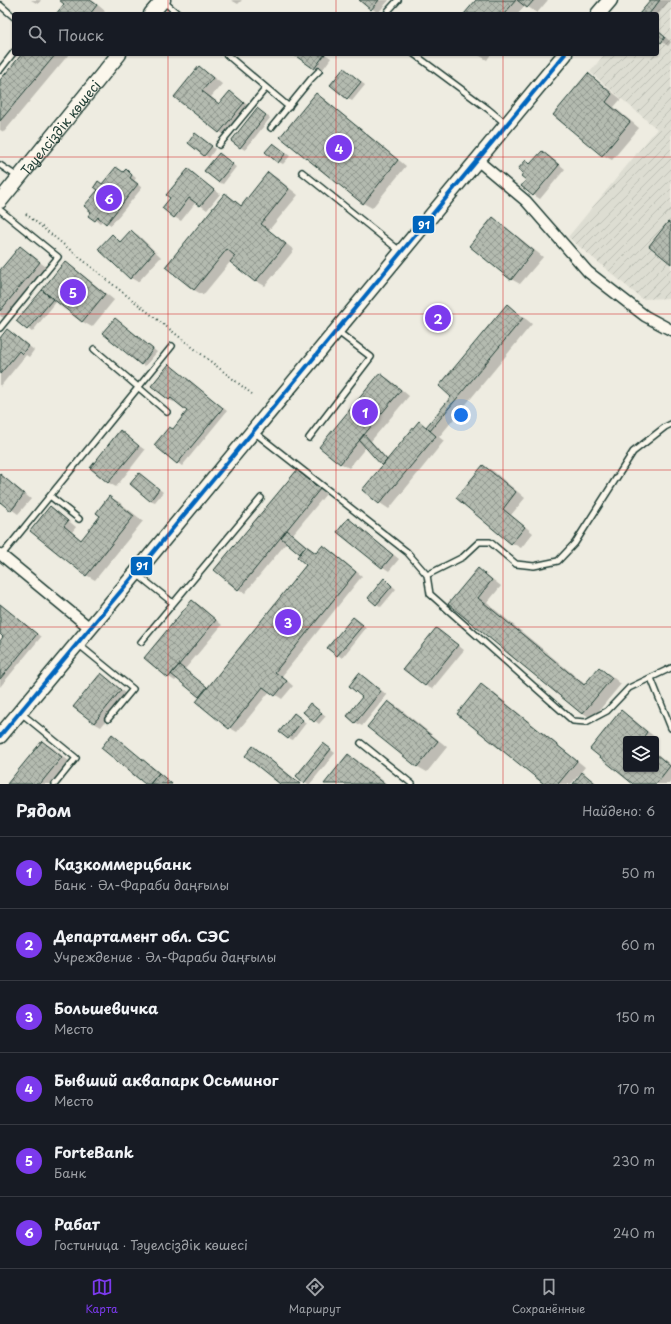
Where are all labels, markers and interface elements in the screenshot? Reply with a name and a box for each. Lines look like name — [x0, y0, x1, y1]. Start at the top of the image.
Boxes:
search box — [12, 12, 659, 56]
icon: search — [26, 23, 48, 45]
text: Поиск — [58, 23, 104, 46]
street label: Тәуелсіздік көшесі — [15, 76, 104, 179]
pin: 4 — [326, 133, 352, 163]
pin: 6 — [96, 183, 122, 213]
line badge: 91 — [412, 215, 435, 234]
text: 91 — [418, 216, 430, 233]
pin: 5 — [60, 277, 86, 307]
pin: 2 — [425, 303, 451, 333]
pin: 1 — [352, 397, 378, 427]
your location — [451, 405, 471, 425]
line badge: 91 — [130, 556, 153, 576]
text: 91 — [136, 557, 148, 574]
pin: 3 — [275, 607, 301, 637]
map controls — [623, 736, 659, 772]
button: layers — [623, 736, 659, 772]
text: Рядом — [16, 797, 71, 823]
text: Найдено: 6 — [582, 801, 655, 820]
text: Казкоммерцбанк — [54, 852, 191, 875]
text: 1 — [26, 863, 32, 882]
text: 50 m — [621, 863, 655, 882]
text: Банк · Әл-Фараби даңғылы — [54, 875, 229, 894]
text: Департамент обл. СЭС — [54, 924, 230, 947]
text: 2 — [24, 935, 34, 954]
text: 60 m — [621, 935, 655, 954]
text: Учреждение · Әл-Фараби даңғылы — [54, 947, 276, 966]
text: Большевичка — [54, 996, 158, 1019]
text: 3 — [25, 1007, 33, 1026]
text: 150 m — [616, 1007, 655, 1026]
text: Место — [54, 1019, 94, 1038]
text: Бывший аквапарк Осьминог — [54, 1068, 279, 1091]
text: 4 — [25, 1079, 33, 1098]
text: 170 m — [617, 1079, 655, 1098]
text: Место — [54, 1091, 94, 1110]
text: ForteBank — [54, 1140, 134, 1163]
text: 5 — [25, 1151, 33, 1170]
text: 230 m — [613, 1151, 655, 1170]
text: Банк — [54, 1163, 86, 1182]
text: Рабат — [54, 1212, 100, 1235]
text: 6 — [24, 1223, 34, 1242]
text: 240 m — [613, 1223, 655, 1242]
text: Гостиница · Тәуелсіздік көшесі — [54, 1235, 248, 1254]
tab: Карта — [86, 1276, 118, 1317]
tab: Маршрут — [289, 1276, 341, 1317]
tab: Сохранённые — [512, 1276, 585, 1317]

